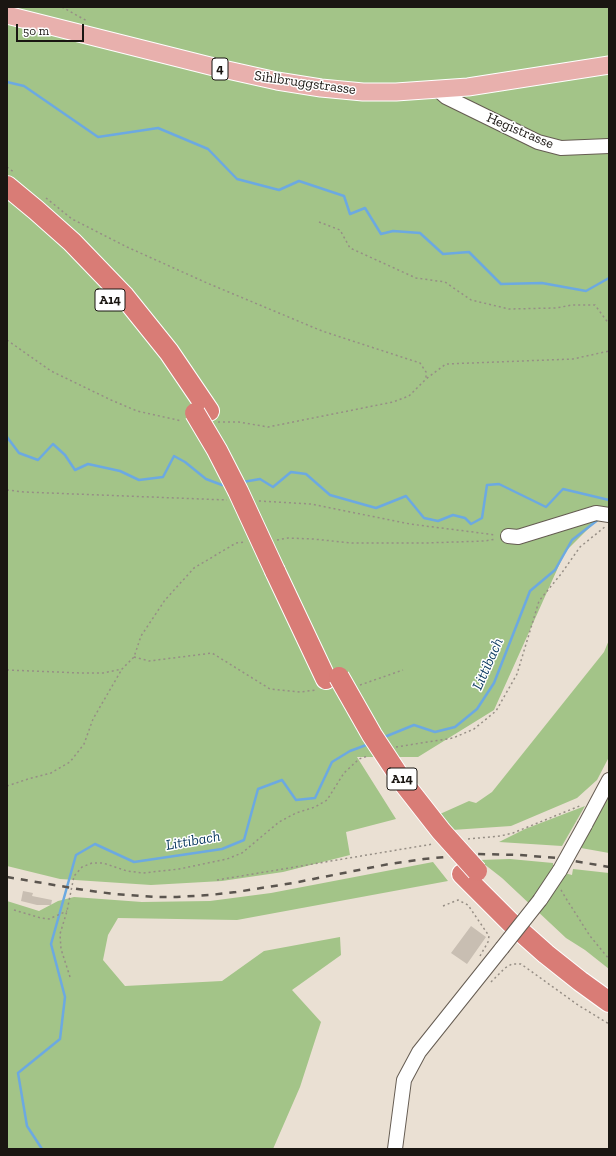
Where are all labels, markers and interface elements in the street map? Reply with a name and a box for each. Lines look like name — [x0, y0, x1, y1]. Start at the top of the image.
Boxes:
scale bar — [18, 16, 86, 42]
text: 50 m — [23, 24, 49, 38]
road number: 4 — [212, 58, 228, 80]
street label: Sihlbruggstrasse — [253, 68, 357, 98]
street label: Hegistrasse — [484, 109, 556, 153]
road number: A14 — [95, 289, 125, 311]
water label: Littibach — [469, 635, 507, 693]
road number: A14 — [387, 768, 417, 790]
water label: Littibach — [164, 827, 222, 855]

